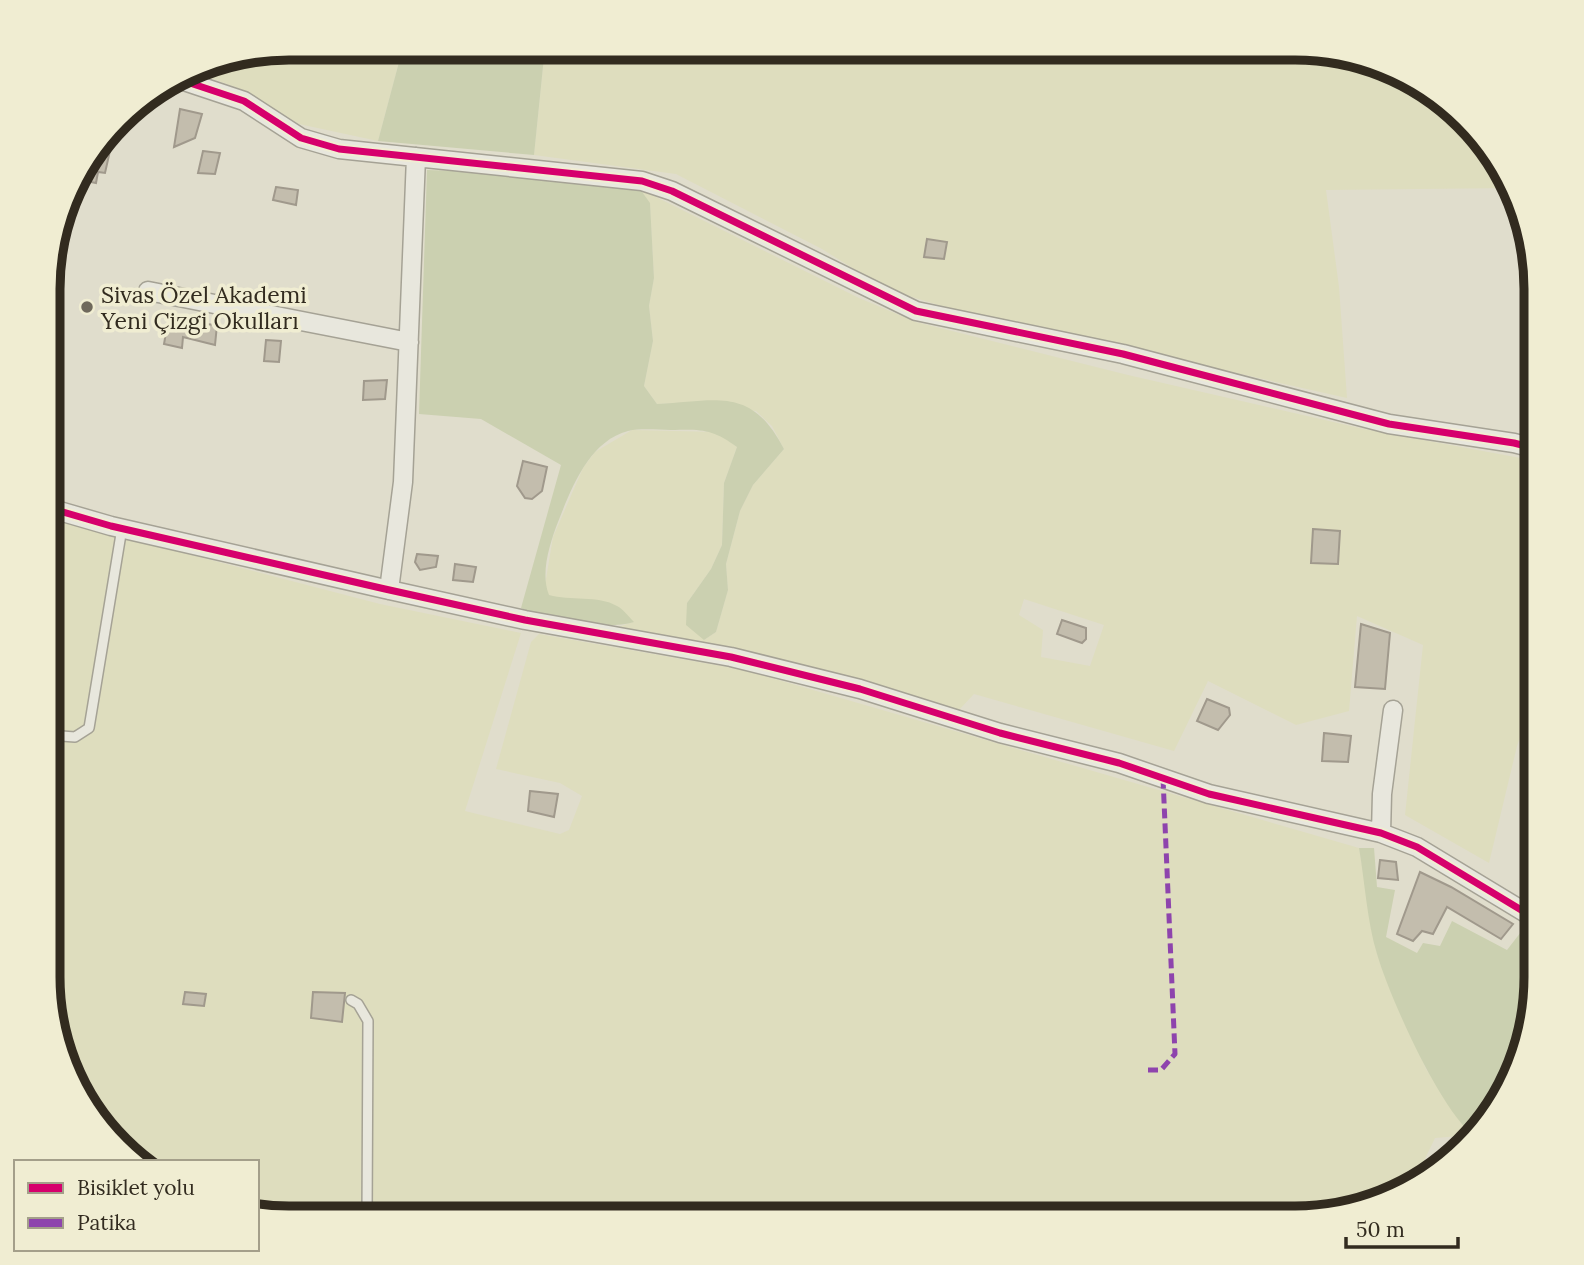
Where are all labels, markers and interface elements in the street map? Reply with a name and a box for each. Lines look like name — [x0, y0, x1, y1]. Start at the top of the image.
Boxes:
place label: Sivas Özel Akademi Yeni Çizgi Okulları — [100, 280, 307, 335]
marker: Sivas Özel Akademi Yeni Çizgi Okulları — [79, 299, 95, 315]
legend — [14, 1160, 259, 1251]
text: Bisiklet yolu — [77, 1174, 195, 1201]
scale bar — [1346, 1206, 1458, 1250]
text: Patika — [77, 1209, 137, 1236]
text: 50 m — [1356, 1216, 1405, 1243]

